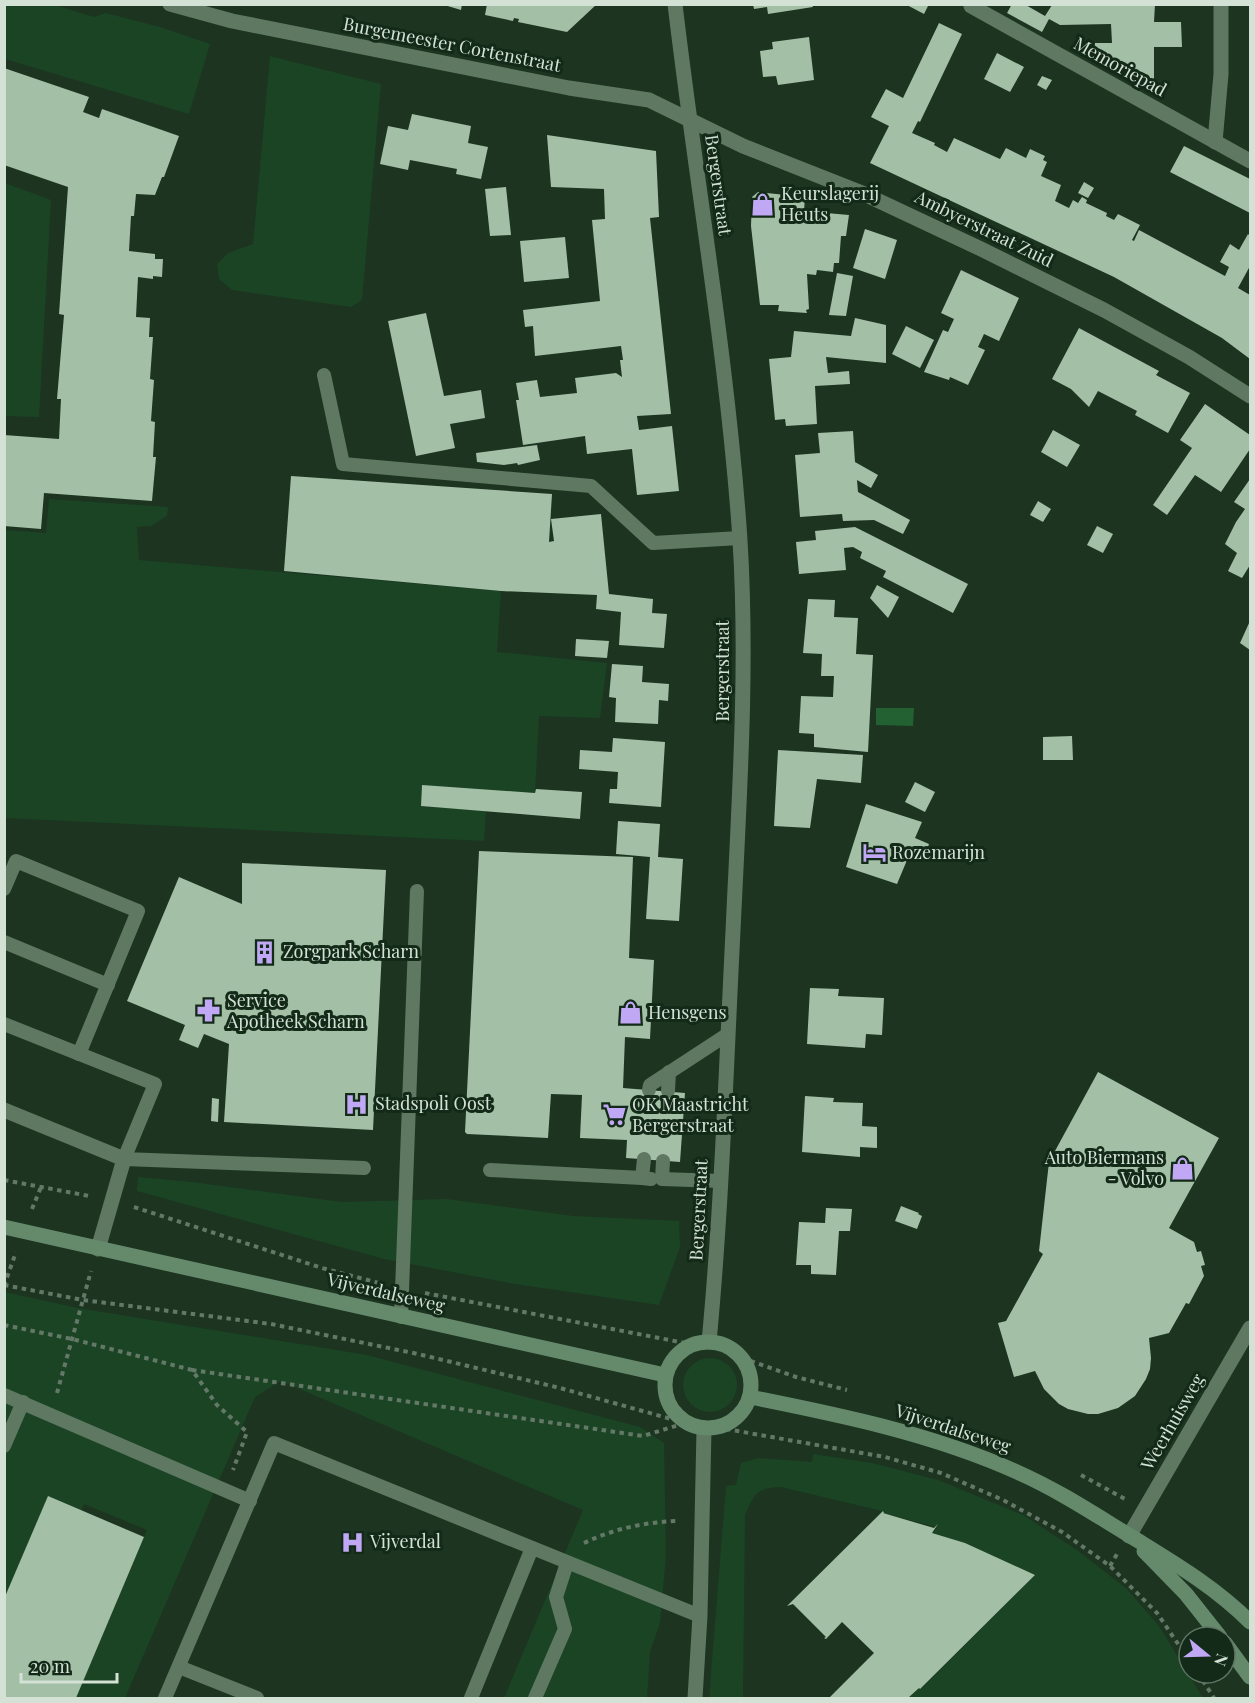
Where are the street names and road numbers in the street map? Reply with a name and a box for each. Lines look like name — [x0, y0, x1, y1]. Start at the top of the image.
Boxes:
street label: Burgemeester Cortenstraat — [341, 11, 564, 77]
street label: Memoriepad — [1070, 31, 1172, 102]
street label: Bergerstraat — [700, 133, 738, 237]
street label: Ambyerstraat Zuid — [910, 184, 1058, 272]
street label: Bergerstraat — [710, 620, 734, 722]
street label: Bergerstraat — [683, 1158, 713, 1261]
street label: Vijverdalseweg — [324, 1267, 448, 1317]
street label: Weerhuisweg — [1134, 1368, 1210, 1475]
street label: Vijverdalseweg — [891, 1398, 1015, 1458]

